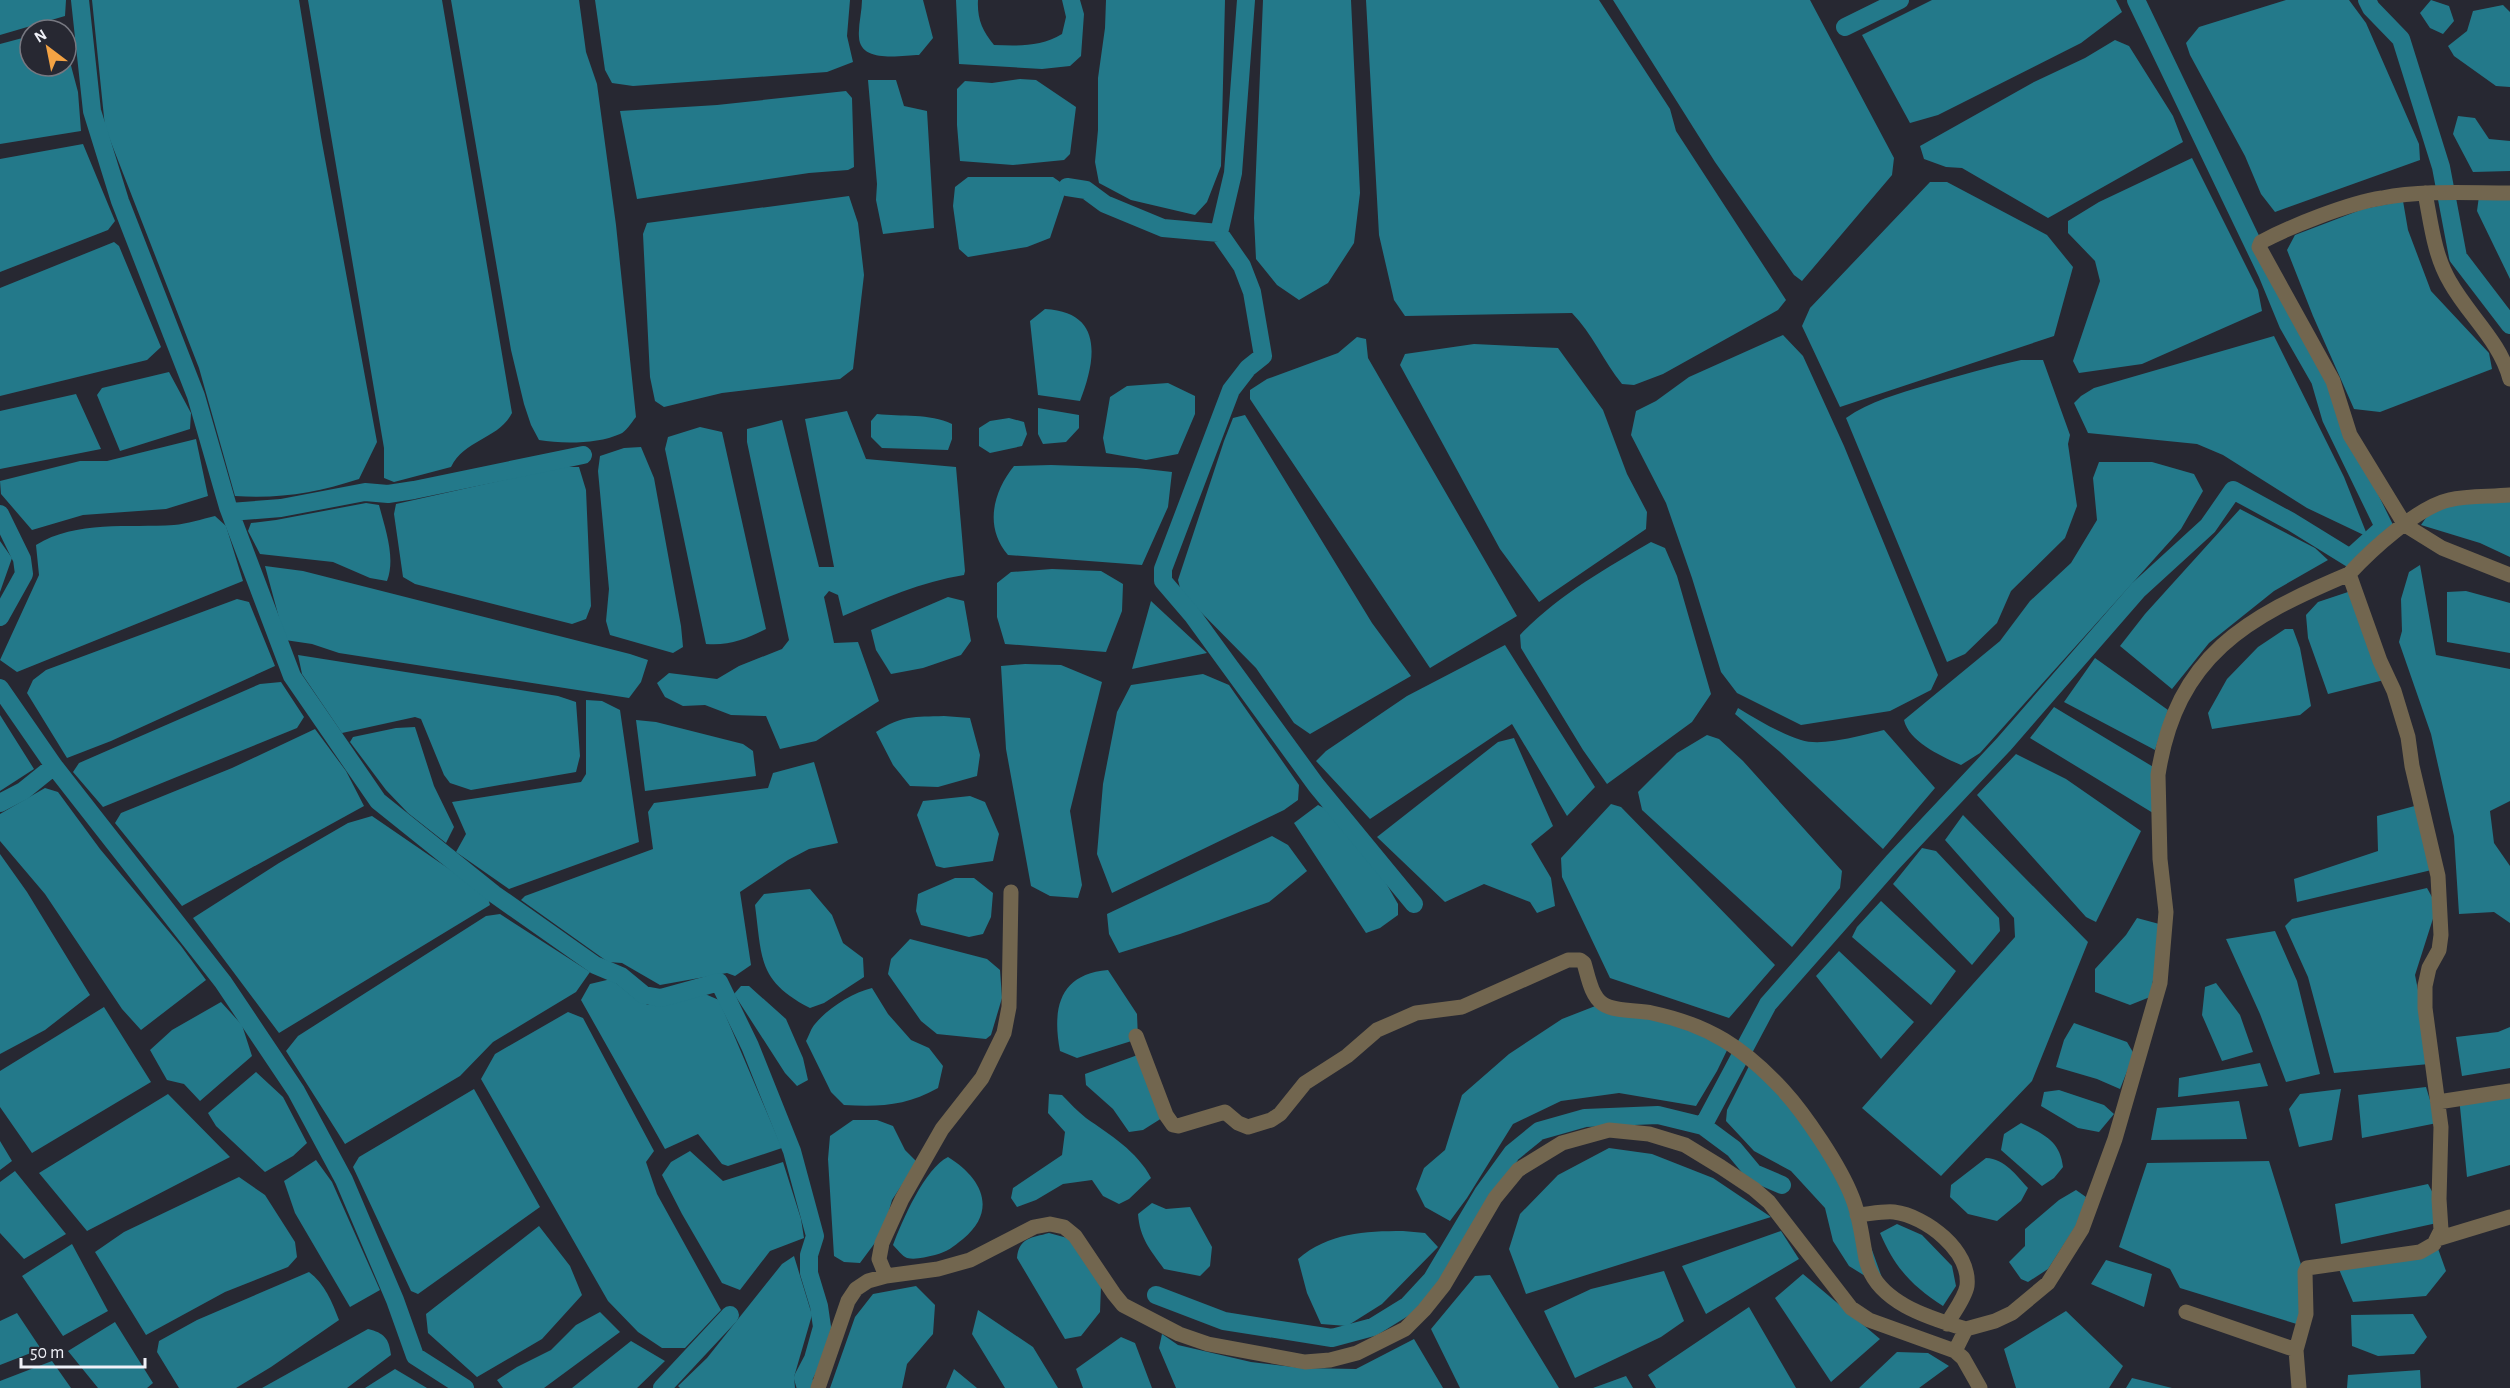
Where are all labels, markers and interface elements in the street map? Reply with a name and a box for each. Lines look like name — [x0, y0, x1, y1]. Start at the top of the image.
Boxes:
north arrow — [18, 18, 78, 78]
text: N — [32, 26, 50, 46]
scale bar — [21, 1331, 146, 1369]
text: 50 m — [30, 1344, 64, 1362]

